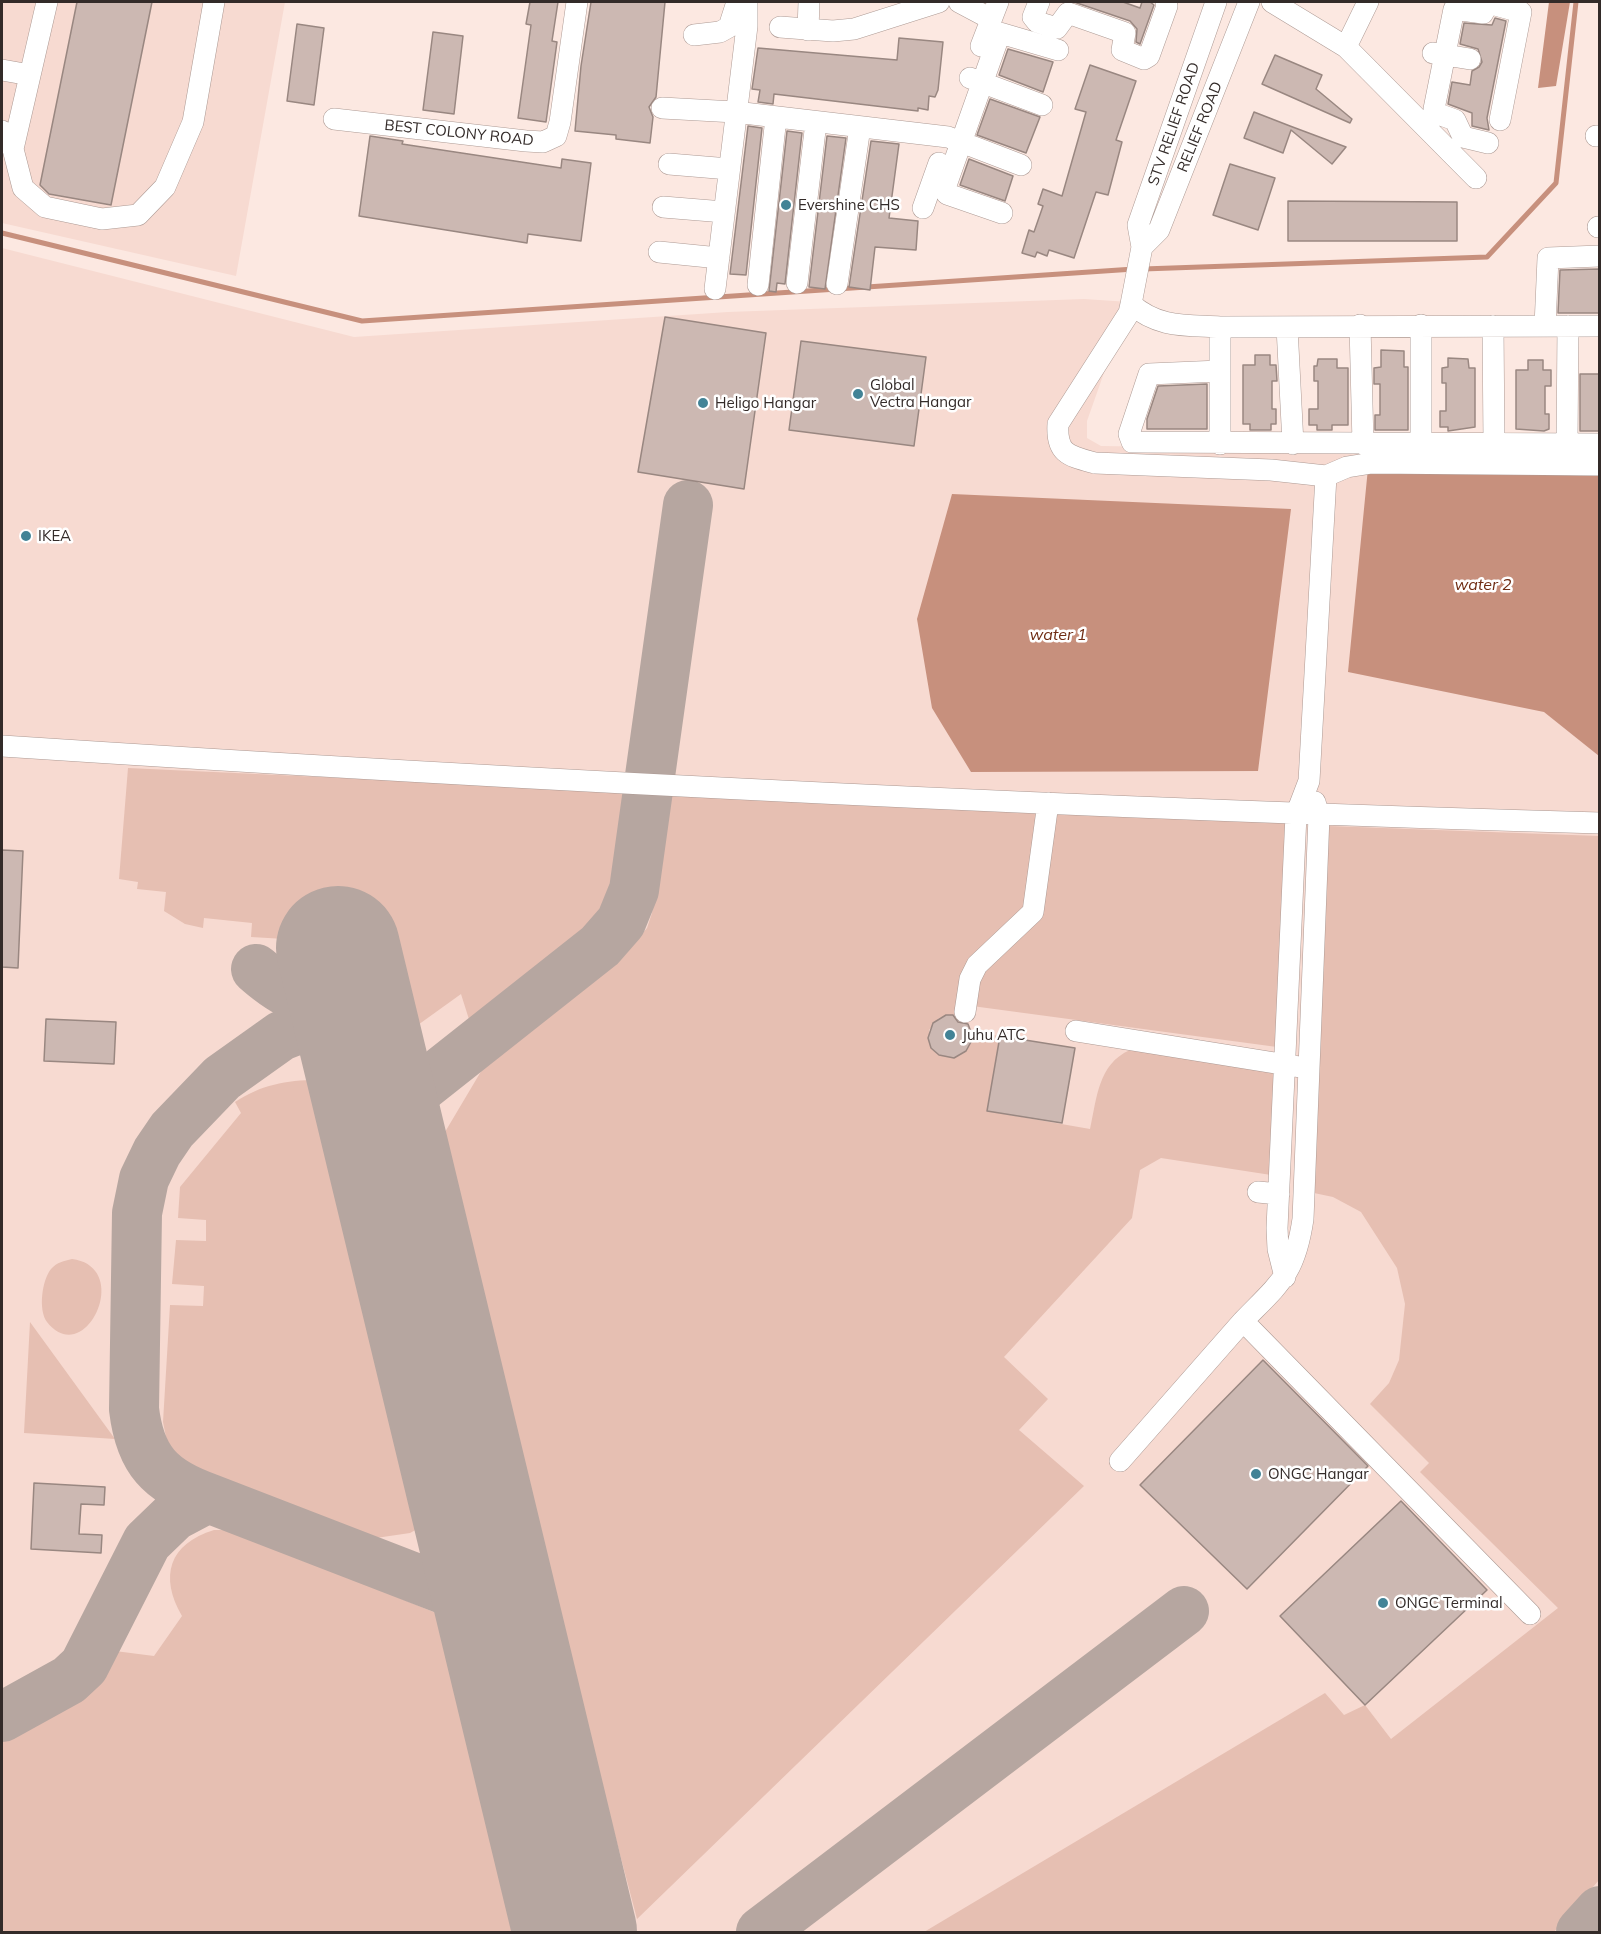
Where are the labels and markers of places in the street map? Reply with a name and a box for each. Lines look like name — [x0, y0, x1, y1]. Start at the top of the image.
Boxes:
place label: Evershine CHS — [798, 196, 900, 214]
marker: Evershine CHS — [779, 198, 793, 212]
place label: Global Vectra Hangar — [870, 376, 971, 411]
marker: Global Vectra Hangar — [851, 387, 865, 401]
place label: Heligo Hangar — [715, 394, 816, 412]
marker: Heligo Hangar — [696, 396, 710, 410]
place label: IKEA — [38, 527, 71, 545]
marker: IKEA — [19, 529, 33, 543]
place label: Juhu ATC — [962, 1026, 1025, 1044]
marker: Juhu ATC — [943, 1028, 957, 1042]
place label: ONGC Hangar — [1268, 1465, 1369, 1483]
marker: ONGC Hangar — [1249, 1467, 1263, 1481]
place label: ONGC Terminal — [1395, 1594, 1503, 1612]
marker: ONGC Terminal — [1376, 1596, 1390, 1610]

